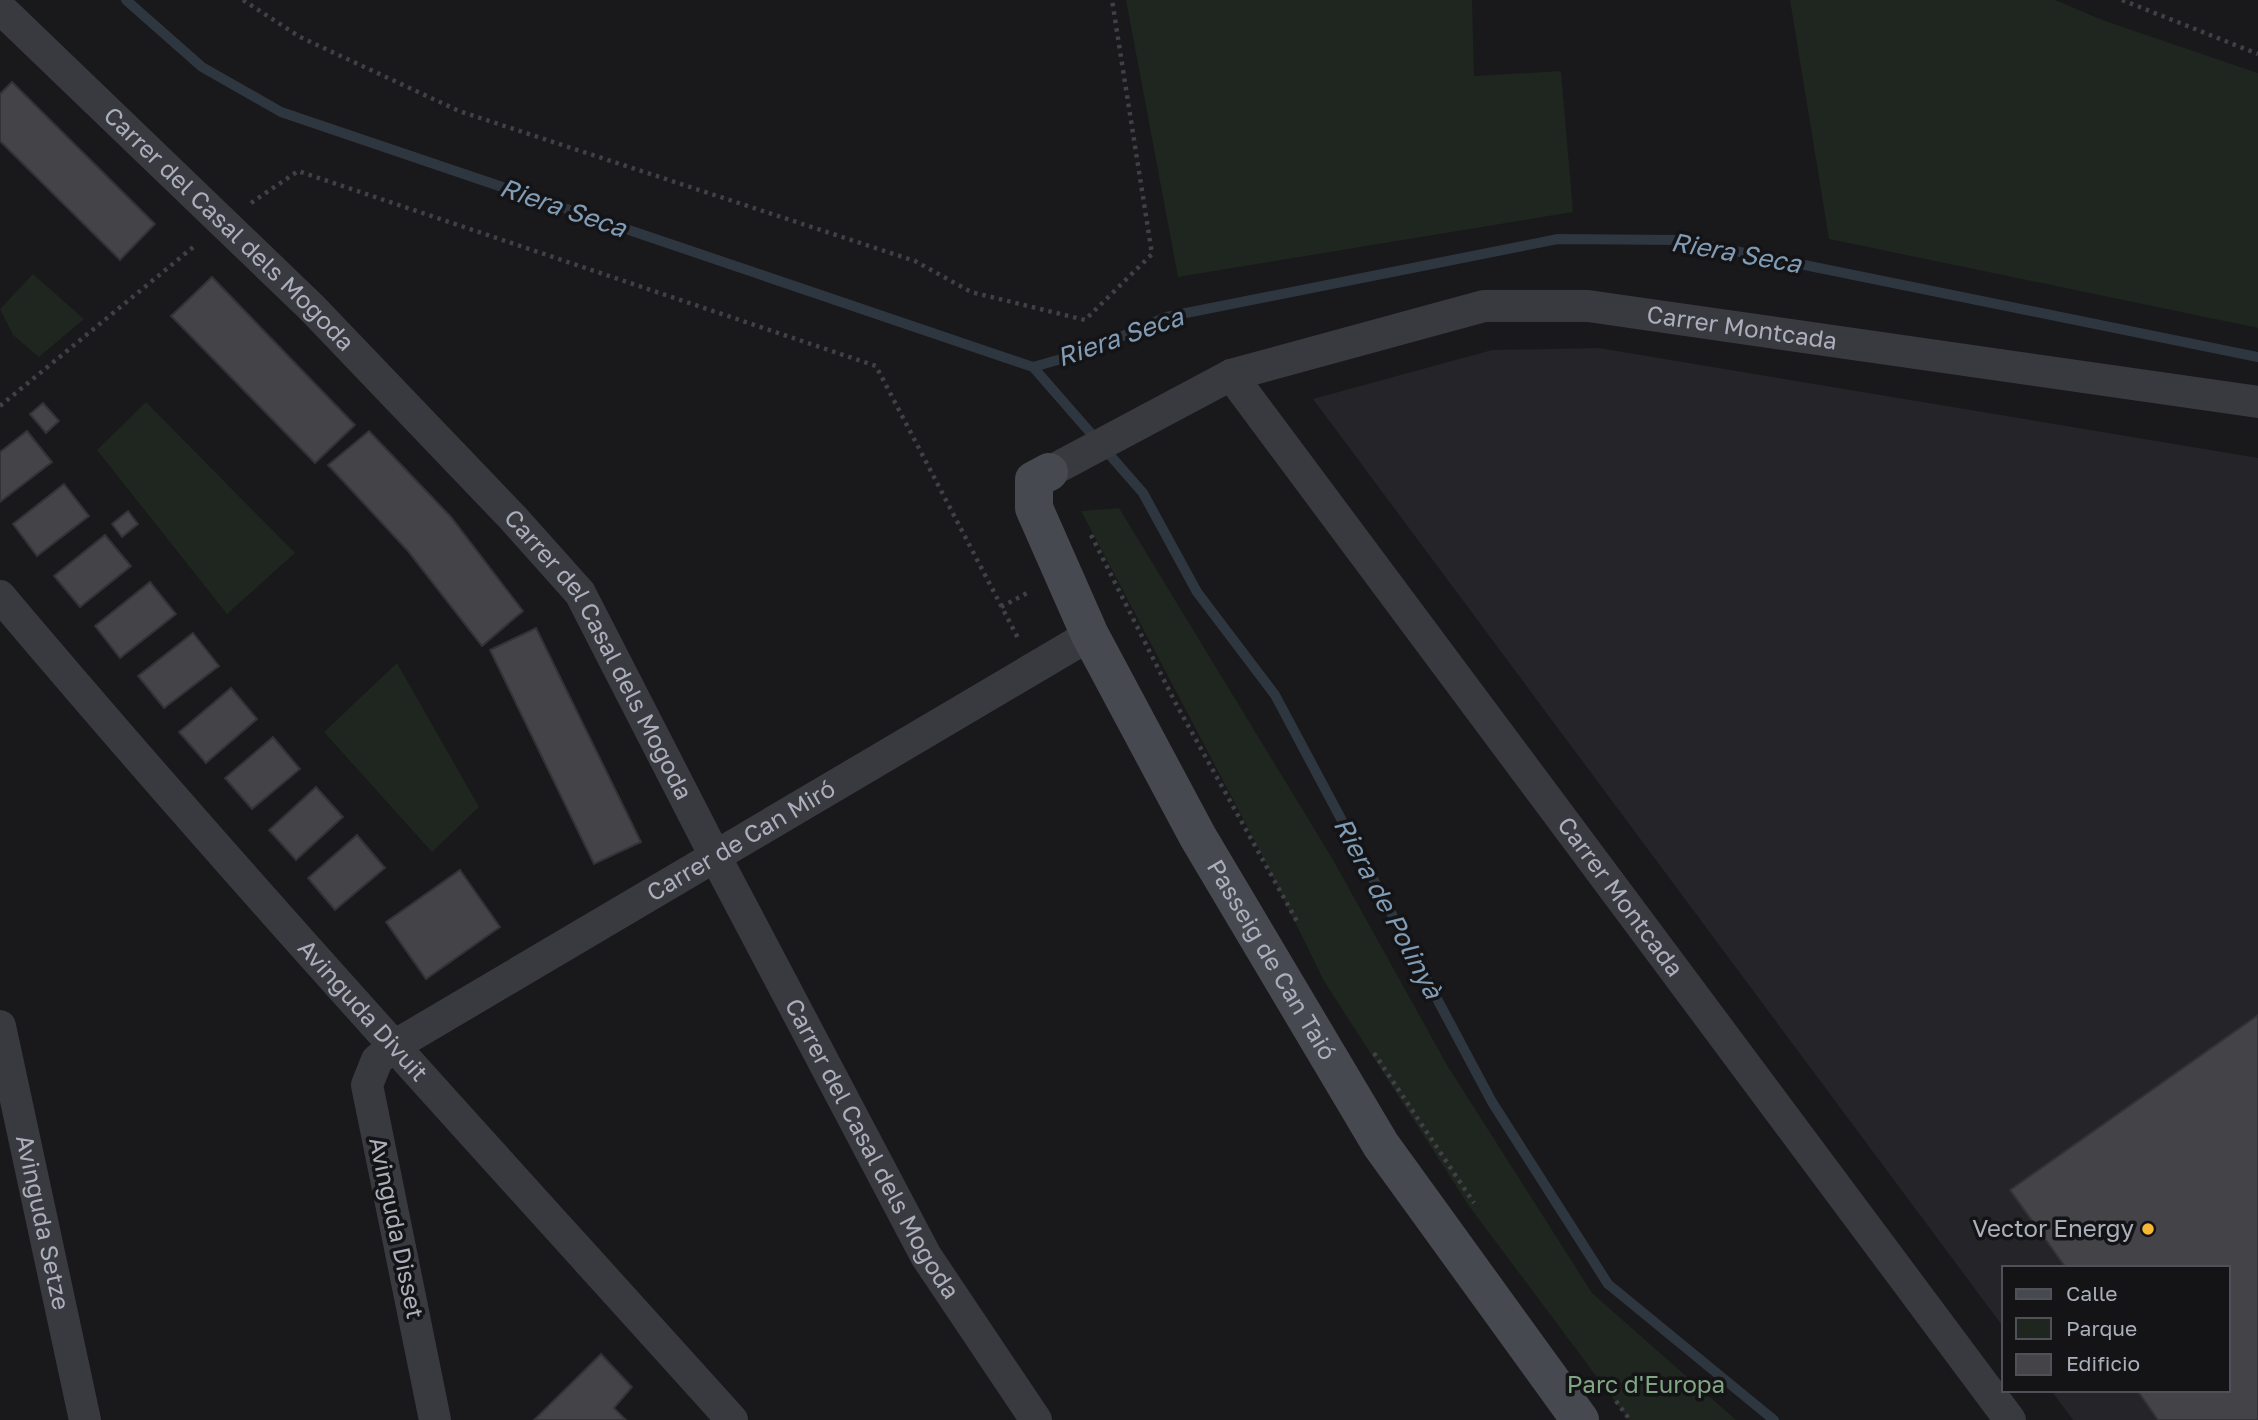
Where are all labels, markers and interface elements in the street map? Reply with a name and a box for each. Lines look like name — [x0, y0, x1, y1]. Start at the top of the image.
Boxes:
street label: Carrer del Casal dels Mogoda — [99, 100, 361, 356]
water label: Riera Seca — [496, 171, 632, 244]
water label: Riera Seca — [1669, 226, 1805, 279]
street label: Carrer Montcada — [1645, 299, 1839, 355]
water label: Riera Seca — [1053, 300, 1188, 373]
street label: Carrer del Casal dels Mogoda — [499, 503, 700, 804]
street label: Carrer de Can Miró — [641, 773, 840, 906]
street label: Carrer Montcada — [1552, 810, 1690, 982]
water label: Riera de Polinyà — [1328, 812, 1450, 1005]
street label: Passeig de Can Taió — [1202, 854, 1343, 1065]
street label: Avinguda Divuit — [293, 933, 435, 1087]
street label: Carrer del Casal dels Mogoda — [780, 993, 966, 1304]
street label: Avinguda Setze — [11, 1132, 77, 1312]
street label: Avinguda Disset — [364, 1134, 431, 1321]
place label: Vector Energy — [1972, 1213, 2134, 1242]
marker: Vector Energy — [2140, 1221, 2156, 1237]
legend — [2002, 1266, 2230, 1392]
text: Calle — [2066, 1280, 2118, 1306]
text: Parque — [2066, 1315, 2137, 1341]
text: Edificio — [2066, 1350, 2140, 1376]
park label: Parc d'Europa — [1567, 1369, 1725, 1398]

